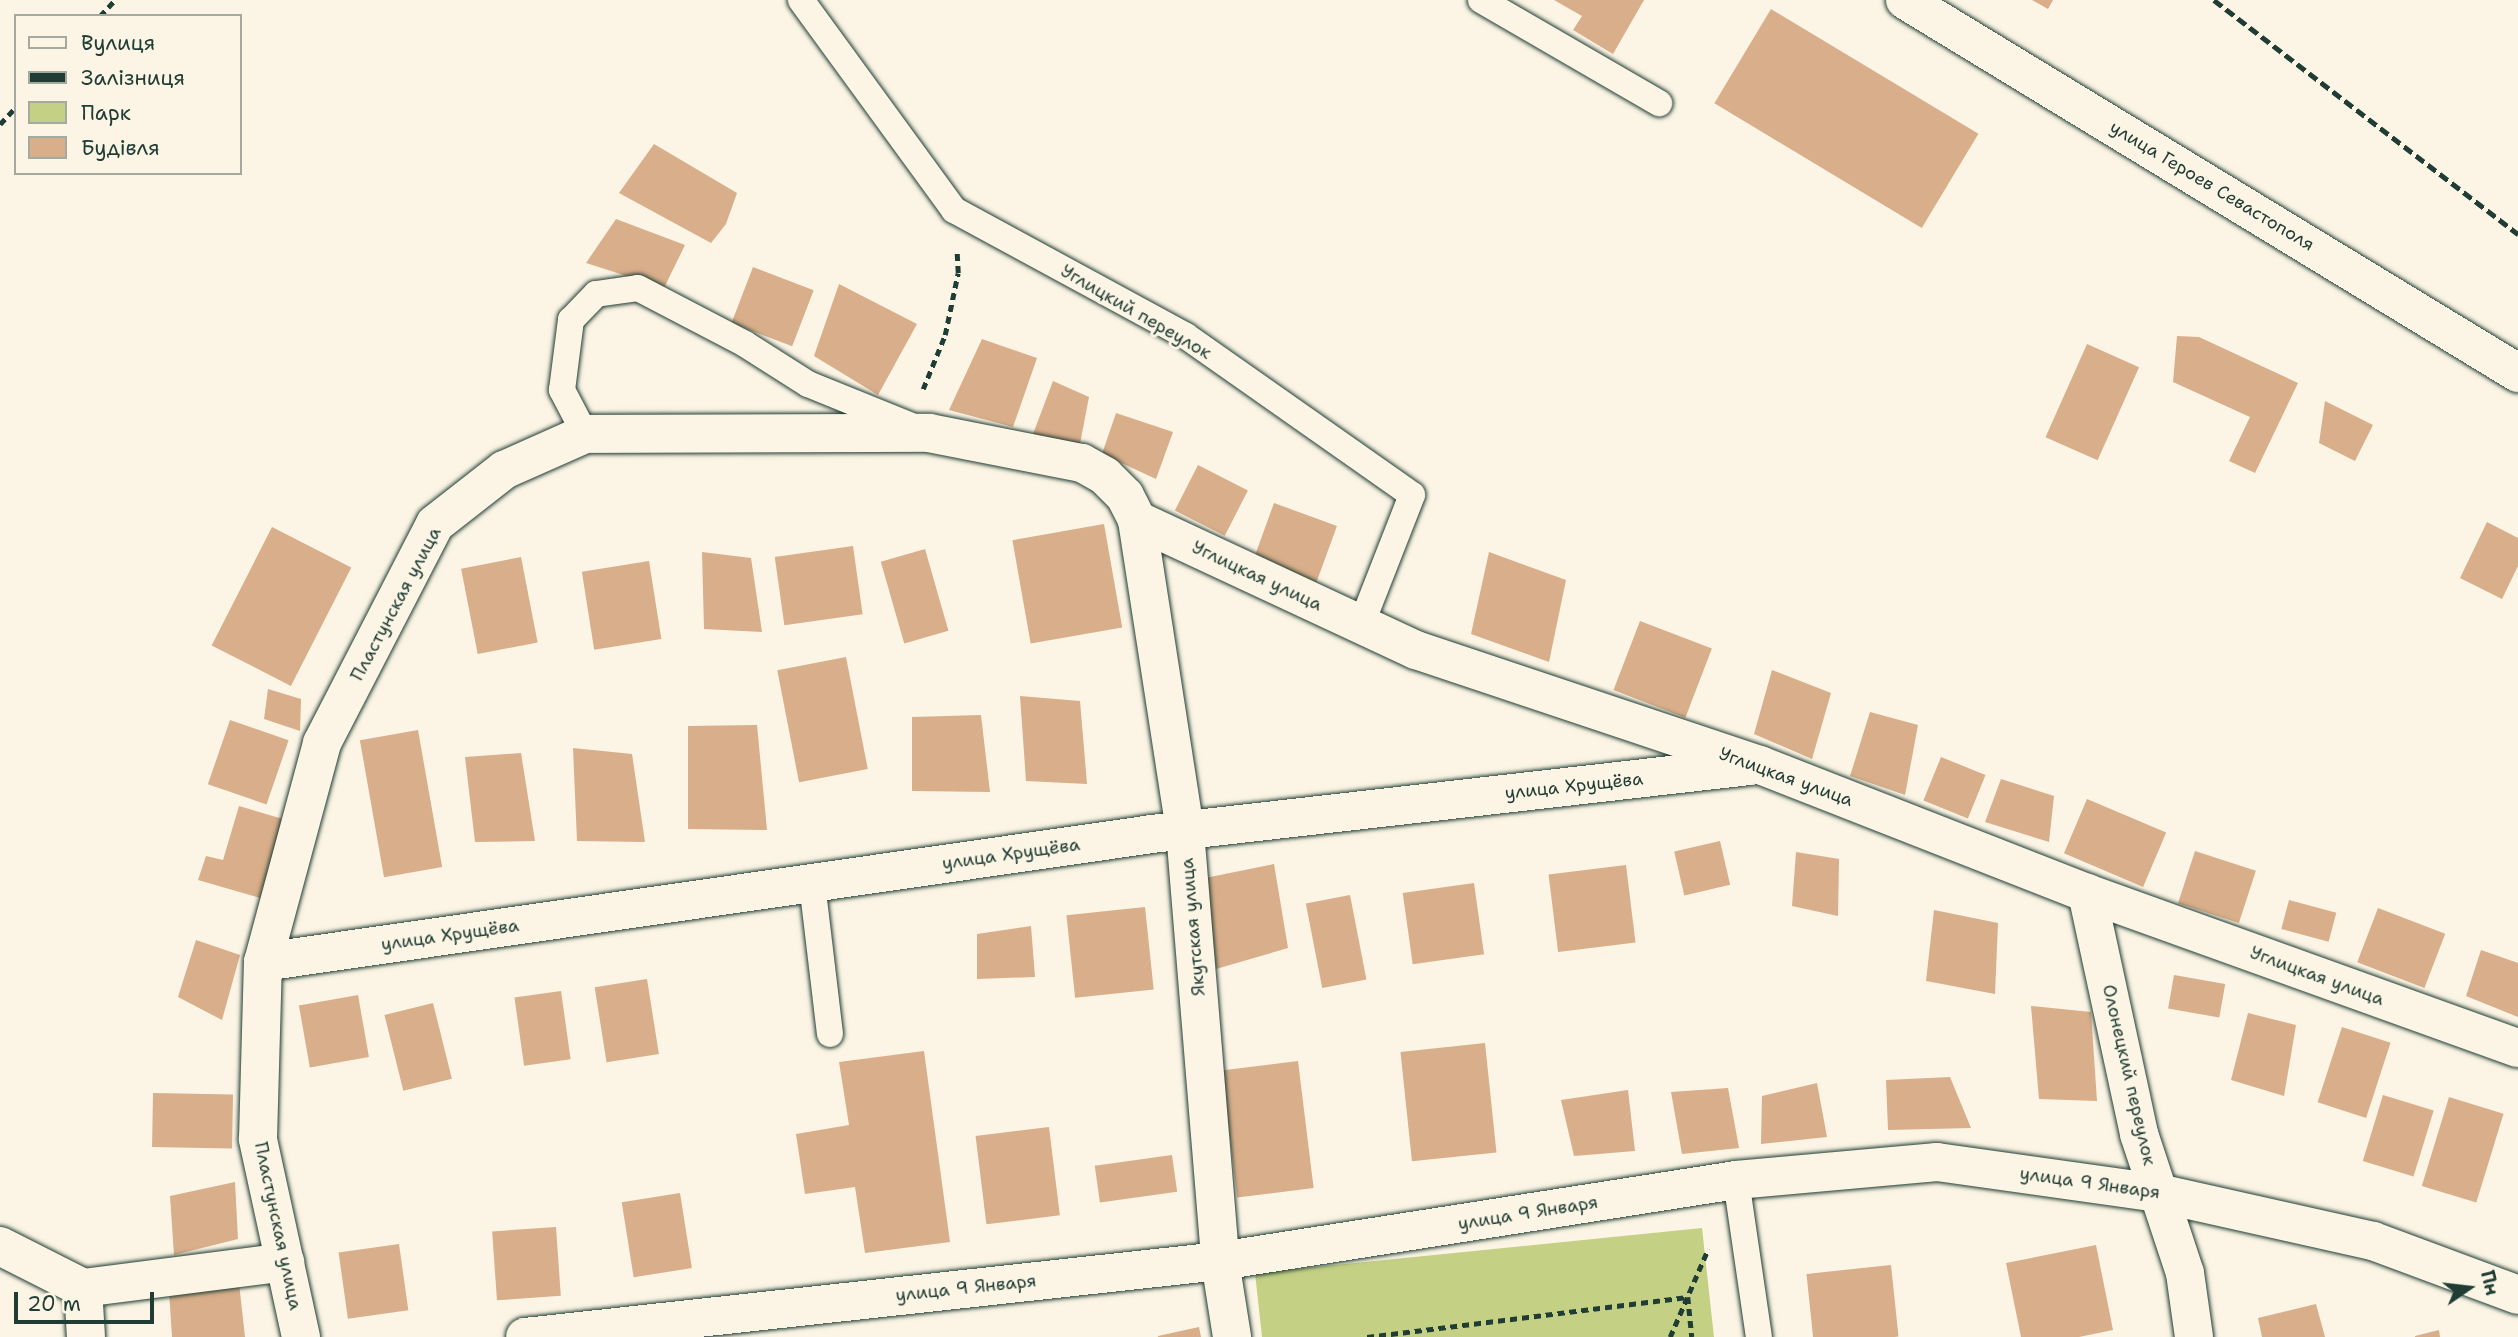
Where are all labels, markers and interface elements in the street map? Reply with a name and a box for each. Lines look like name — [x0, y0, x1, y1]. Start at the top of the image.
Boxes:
legend — [14, 14, 242, 175]
text: Вулиця — [81, 29, 155, 57]
text: Залізниця — [81, 64, 185, 92]
text: Парк — [81, 99, 131, 127]
street label: улица Героев Севастополя — [2106, 116, 2318, 256]
text: Будівля — [81, 134, 160, 162]
street label: Углицкий переулок — [1057, 260, 1215, 364]
street label: Пластунская улица — [346, 523, 446, 685]
street label: Углицкая улица — [1188, 536, 1326, 616]
street label: Углицкая улица — [1716, 743, 1856, 811]
street label: улица Хрущёва — [1504, 768, 1644, 804]
street label: улица Хрущёва — [941, 834, 1081, 874]
street label: Якутская улица — [1176, 857, 1210, 997]
street label: улица Хрущёва — [380, 915, 520, 955]
street label: Углицкая улица — [2247, 942, 2387, 1010]
street label: Олонецкий переулок — [2098, 982, 2160, 1168]
street label: Пластунская улица — [250, 1140, 306, 1312]
street label: улица 9 Января — [2018, 1162, 2162, 1204]
street label: улица 9 Января — [1456, 1191, 1600, 1235]
north arrow — [2434, 1253, 2504, 1323]
text: Пн — [2475, 1268, 2505, 1298]
street label: улица 9 Января — [895, 1270, 1037, 1306]
scale bar — [18, 1278, 158, 1322]
text: 20 m — [27, 1290, 81, 1318]

